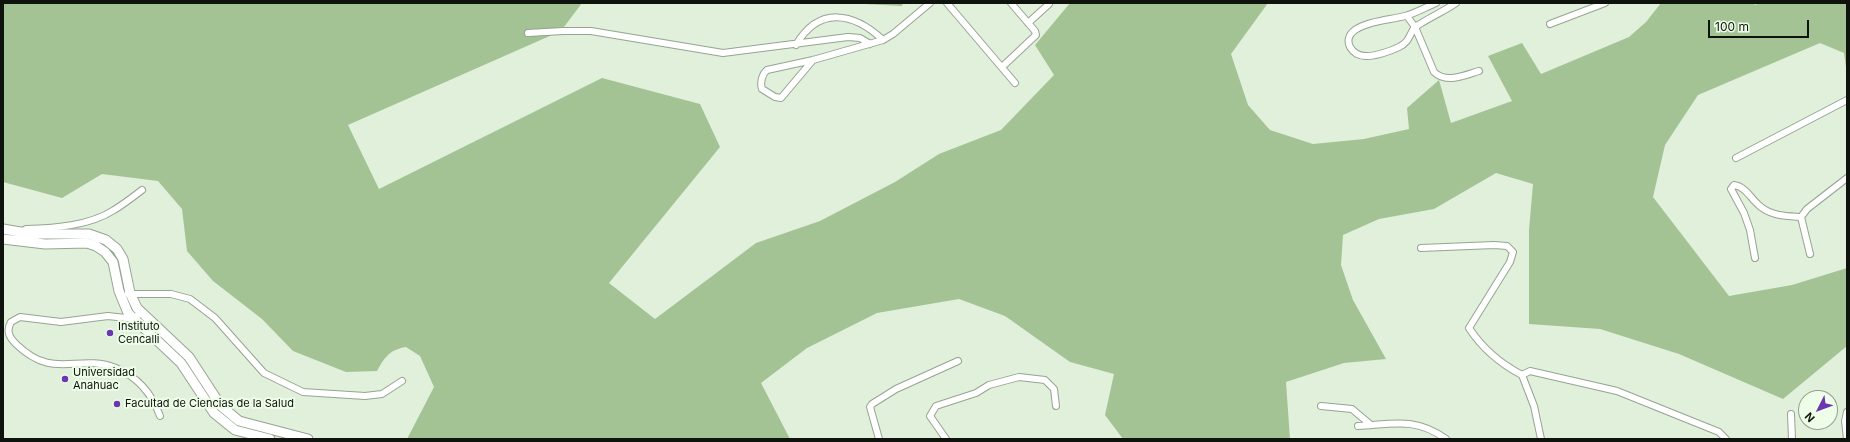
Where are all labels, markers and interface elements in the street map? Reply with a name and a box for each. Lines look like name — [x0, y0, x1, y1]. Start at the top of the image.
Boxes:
scale bar — [1710, 12, 1811, 38]
text: 100 m — [1715, 19, 1749, 34]
place label: Instituto Cencalli — [118, 320, 160, 346]
marker: Instituto Cencalli — [105, 328, 115, 338]
place label: Universidad Anahuac — [73, 366, 135, 392]
marker: Universidad Anahuac — [60, 374, 70, 384]
north arrow — [1798, 390, 1838, 430]
place label: Facultad de Ciencias de la Salud — [125, 397, 294, 411]
marker: Facultad de Ciencias de la Salud — [112, 399, 122, 409]
text: N — [1802, 410, 1818, 425]

